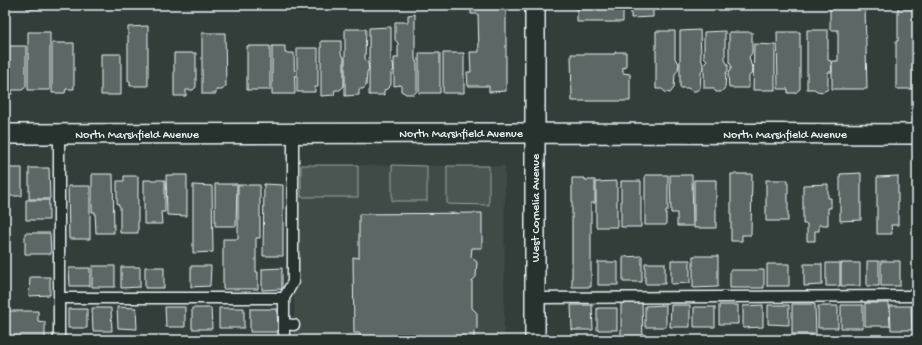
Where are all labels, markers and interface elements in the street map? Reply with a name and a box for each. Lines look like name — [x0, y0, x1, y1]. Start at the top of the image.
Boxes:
street label: North Marshfield Avenue — [399, 128, 524, 142]
street label: North Marshfield Avenue — [75, 129, 200, 143]
street label: North Marshfield Avenue — [723, 129, 848, 143]
street label: West Cornelia Avenue — [530, 153, 544, 262]

